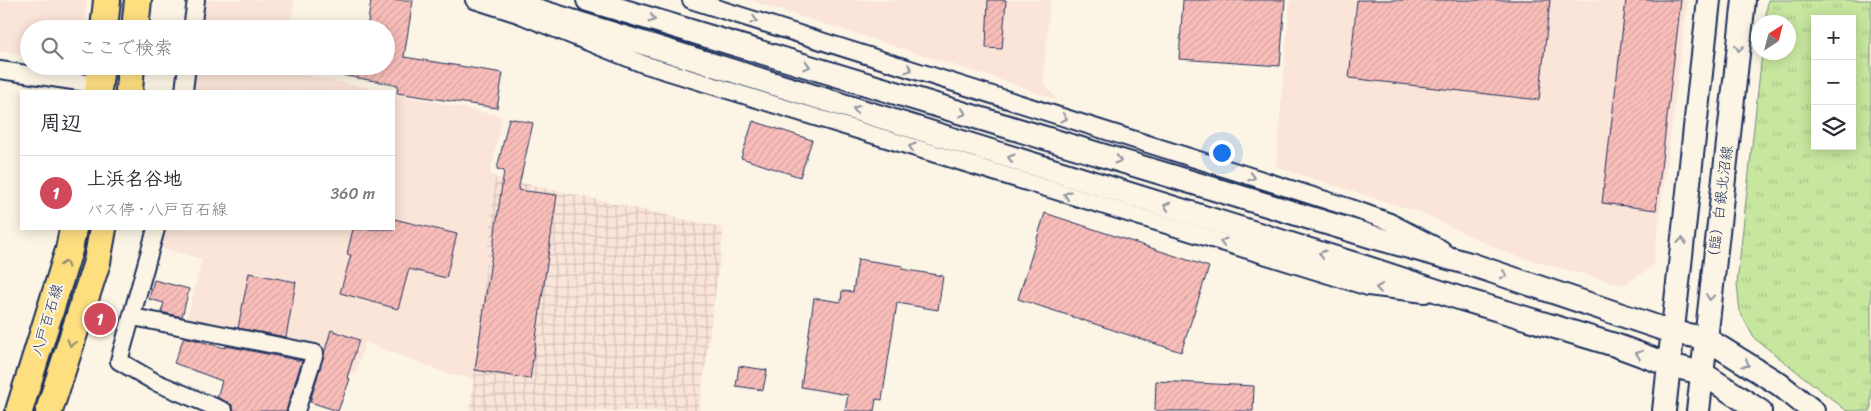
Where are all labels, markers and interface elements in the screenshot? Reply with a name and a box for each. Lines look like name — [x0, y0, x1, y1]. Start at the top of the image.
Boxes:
one-way arrow — [647, 14, 655, 24]
one-way arrow — [749, 14, 758, 24]
north arrow — [1751, 15, 1796, 60]
map controls — [1811, 15, 1856, 150]
button: + — [1811, 15, 1856, 60]
search box — [20, 20, 395, 75]
text: ここで検索 — [78, 31, 173, 64]
icon: search — [38, 34, 66, 62]
one-way arrow — [1734, 45, 1745, 53]
button: − — [1811, 60, 1856, 105]
one-way arrow — [802, 61, 811, 71]
one-way arrow — [904, 63, 912, 73]
text: 周辺 — [40, 104, 82, 142]
one-way arrow — [853, 105, 861, 115]
button: layers — [1811, 105, 1856, 150]
one-way arrow — [958, 108, 966, 118]
one-way arrow — [1059, 112, 1067, 122]
your location — [1209, 140, 1235, 166]
one-way arrow — [909, 142, 917, 152]
street label: （臨）白銀北沼線 — [1700, 144, 1740, 266]
one-way arrow — [1008, 153, 1016, 163]
one-way arrow — [1114, 155, 1122, 165]
text: 上浜名谷地 — [87, 162, 182, 195]
one-way arrow — [1248, 172, 1256, 182]
text: 1 — [53, 179, 59, 208]
text: 360 m — [331, 179, 375, 208]
one-way arrow — [1064, 190, 1072, 200]
text: バス停 · 八戸百石線 — [87, 195, 228, 224]
one-way arrow — [1163, 201, 1171, 211]
one-way arrow — [1677, 236, 1688, 244]
one-way arrow — [1219, 238, 1228, 248]
one-way arrow — [1318, 250, 1326, 260]
one-way arrow — [59, 261, 69, 269]
one-way arrow — [1499, 269, 1507, 279]
street label: 八戸百石線 — [24, 280, 70, 360]
one-way arrow — [1374, 283, 1382, 294]
one-way arrow — [1705, 293, 1716, 301]
pin: 1 — [84, 300, 116, 338]
one-way arrow — [67, 338, 77, 347]
one-way arrow — [1635, 350, 1644, 360]
one-way arrow — [1741, 358, 1750, 367]

